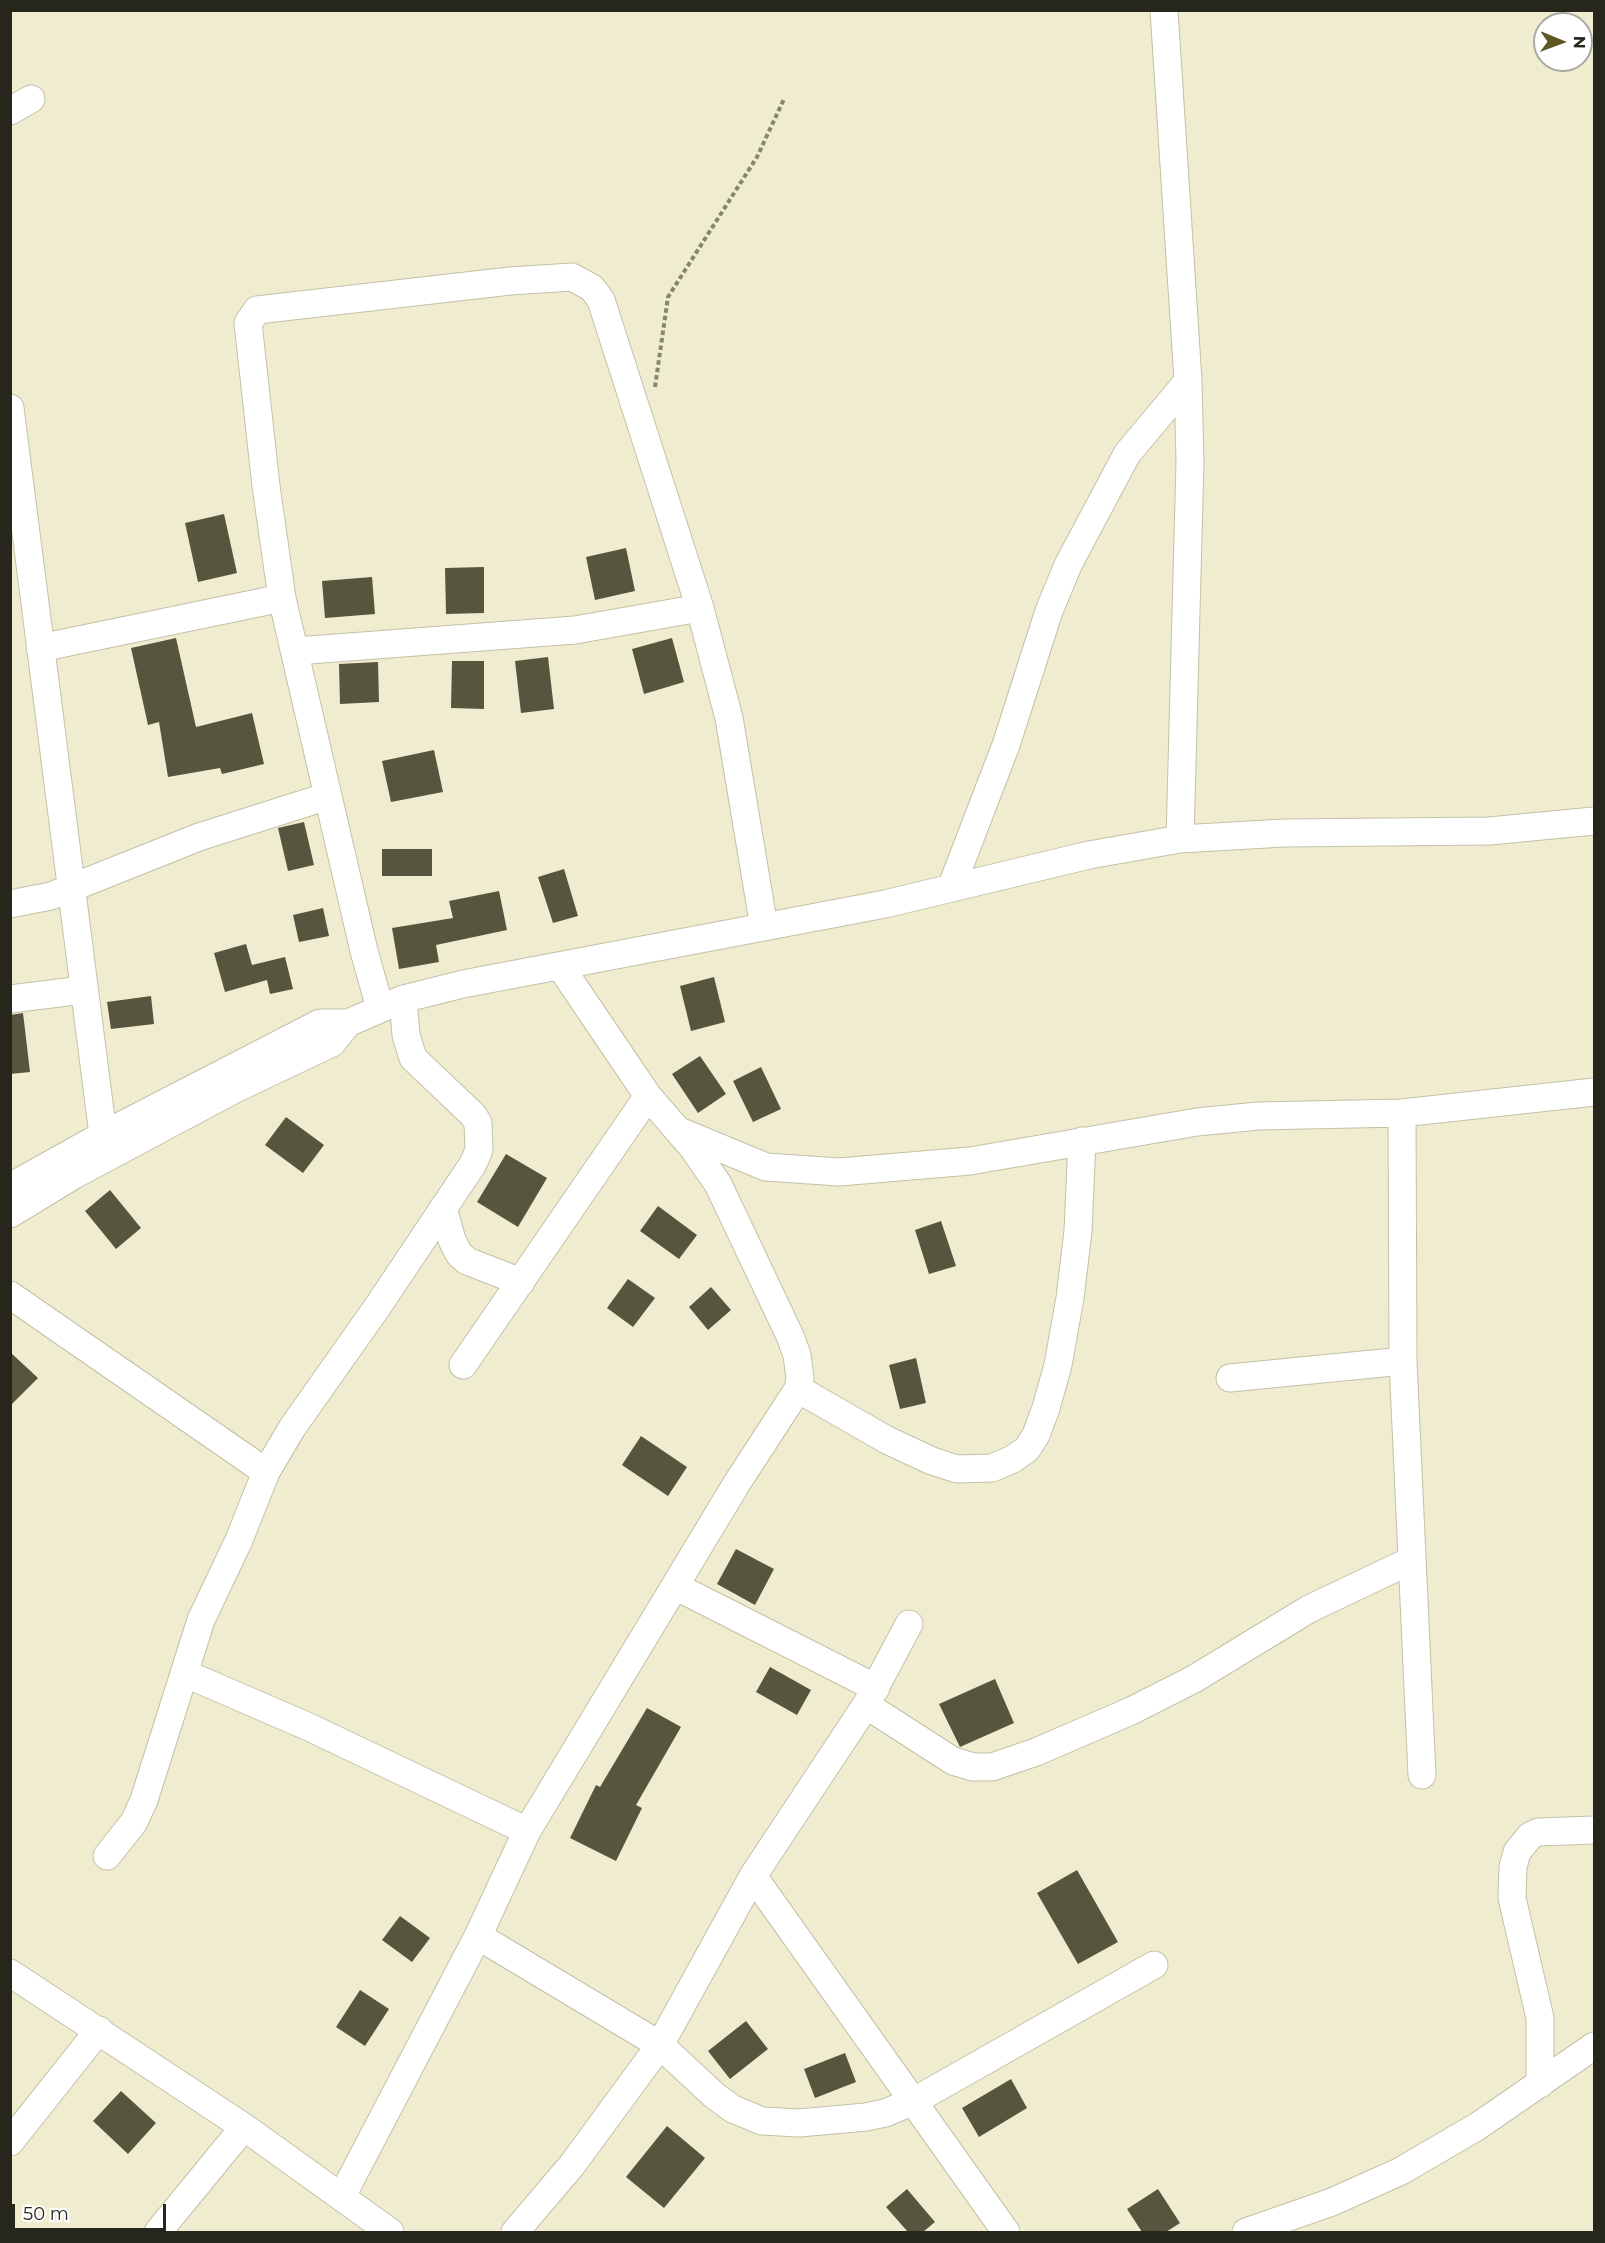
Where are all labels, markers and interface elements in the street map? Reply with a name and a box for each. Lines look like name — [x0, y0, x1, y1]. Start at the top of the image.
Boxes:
north arrow — [1533, 12, 1593, 72]
text: N — [1570, 36, 1589, 49]
scale bar — [15, 2192, 170, 2230]
text: 50 m — [23, 2203, 69, 2225]

